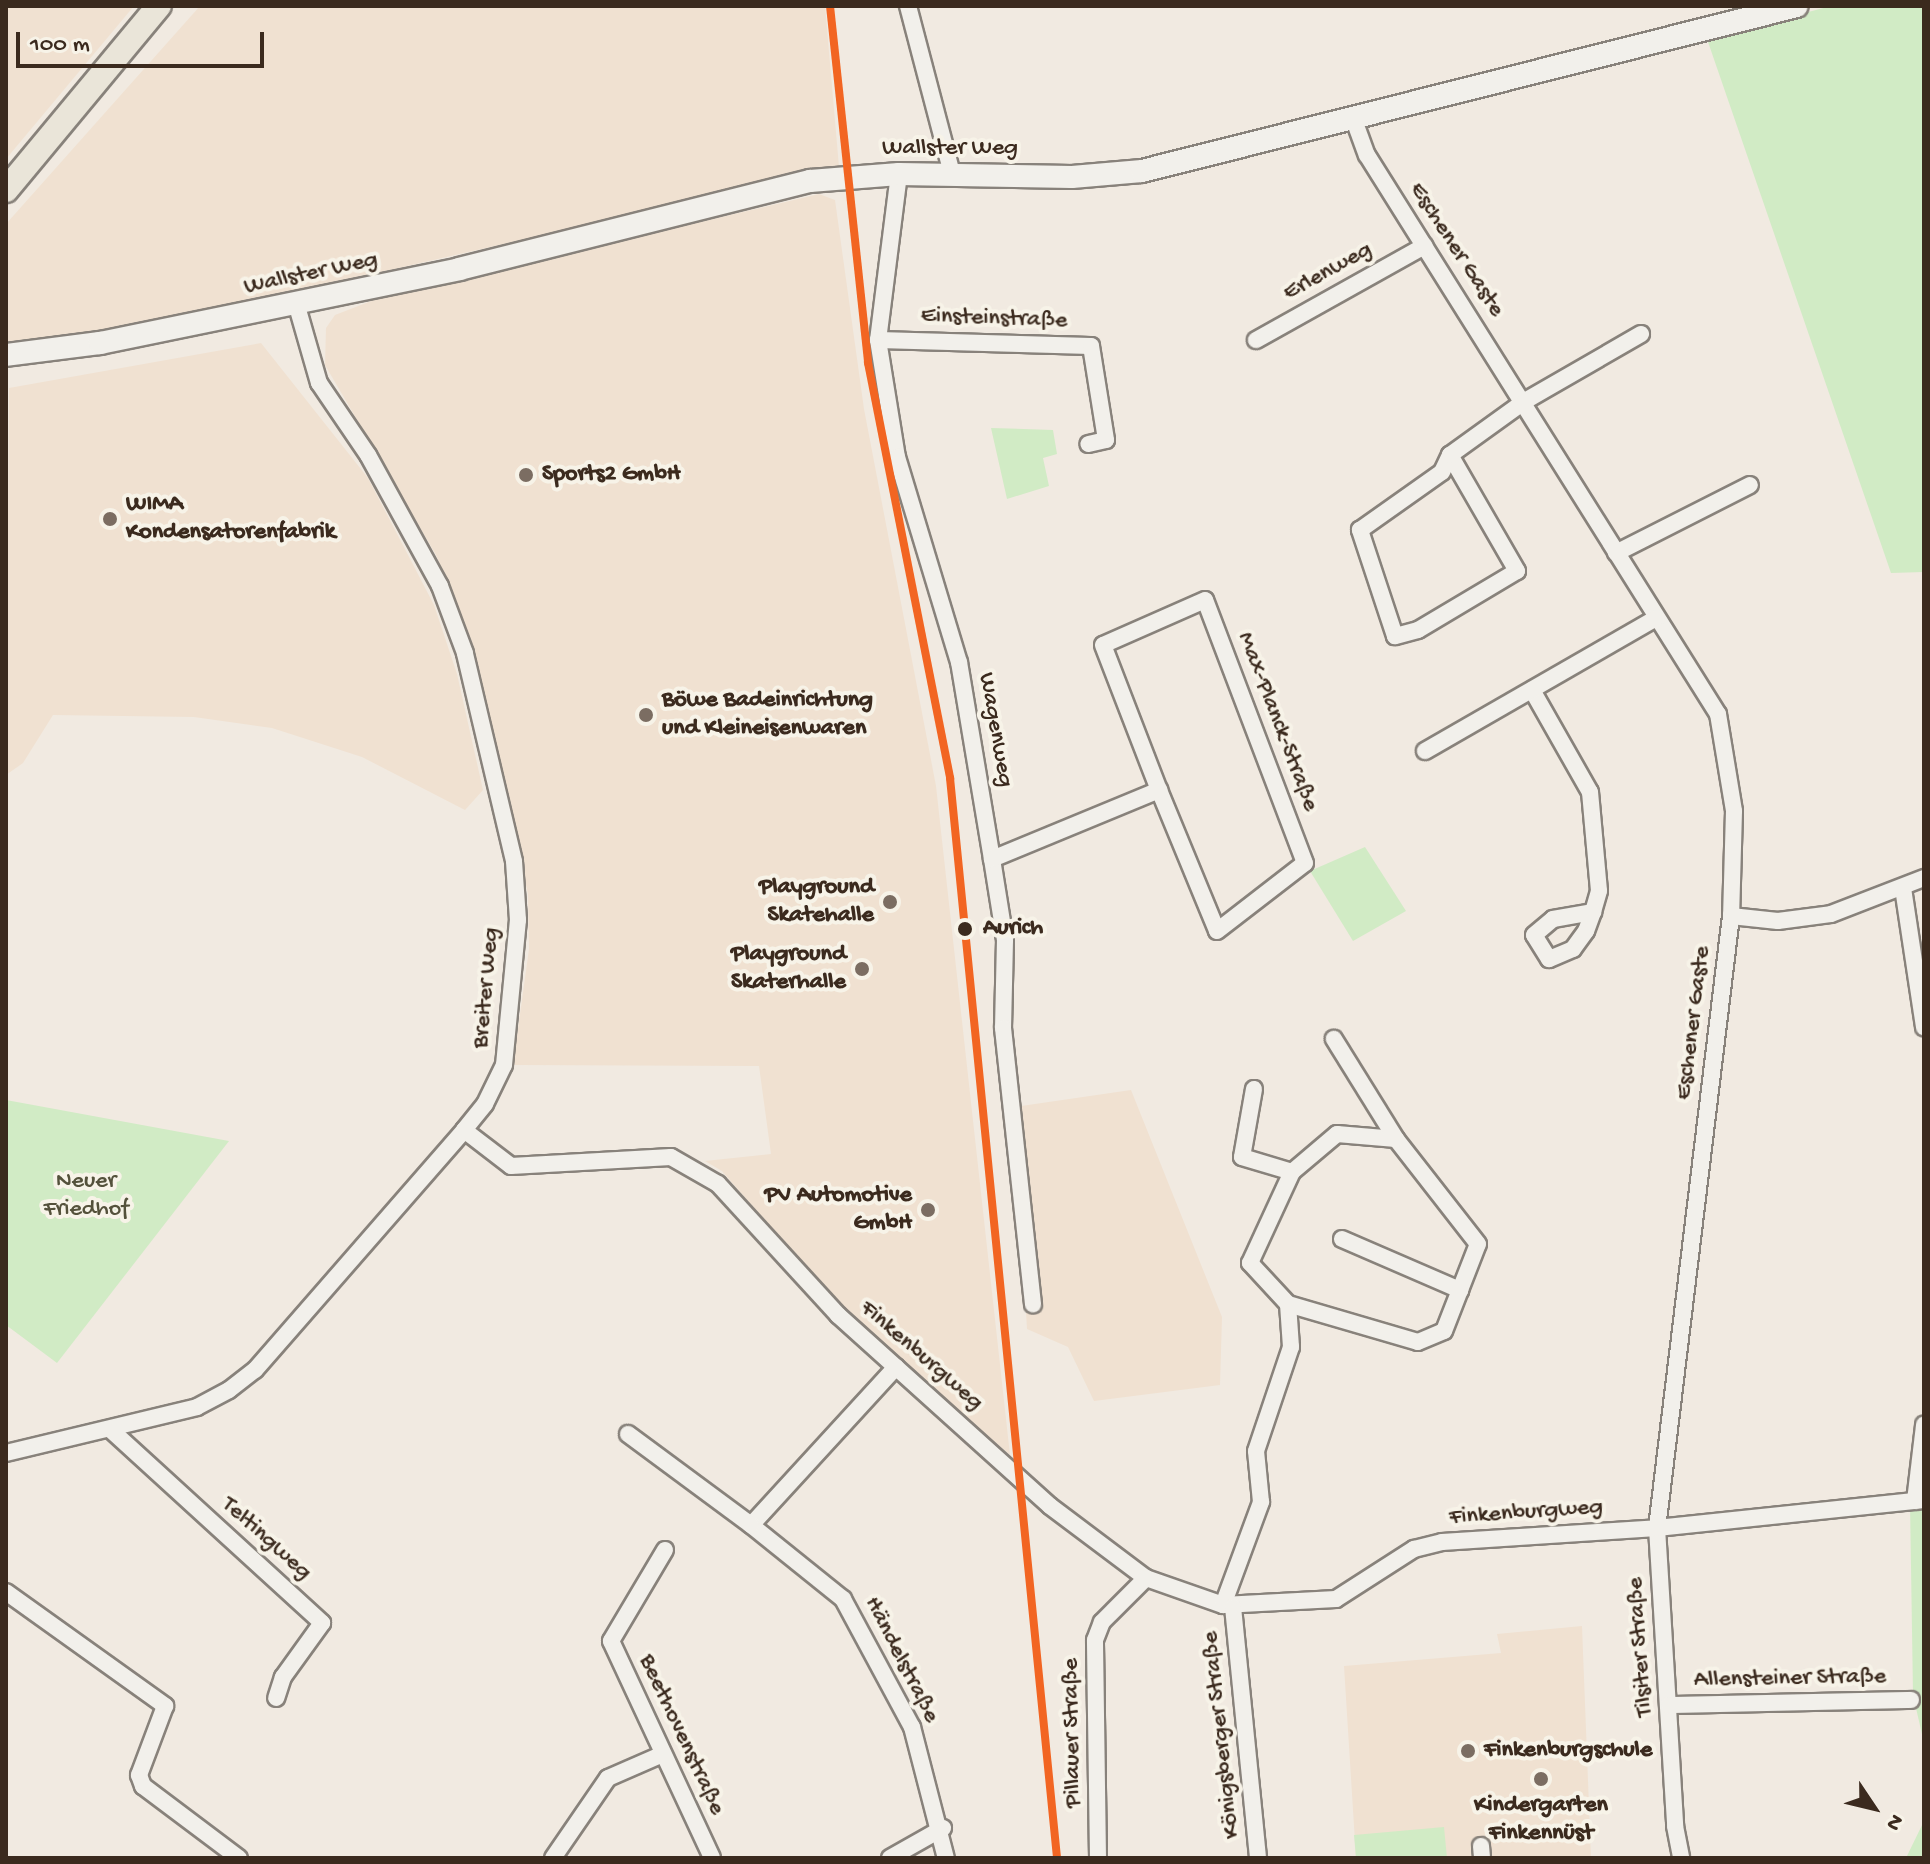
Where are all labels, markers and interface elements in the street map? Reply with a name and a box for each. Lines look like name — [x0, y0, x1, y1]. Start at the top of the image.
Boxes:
scale bar — [20, 16, 268, 66]
text: 100 m — [30, 31, 90, 60]
street label: Wallster Weg — [882, 135, 1018, 163]
street label: Eschener Gaste — [1402, 177, 1510, 323]
street label: Erlenweg — [1279, 236, 1377, 308]
street label: Wallster Weg — [242, 246, 380, 302]
street label: Einsteinstraße — [920, 302, 1068, 336]
place label: Sports2 GmbH — [542, 461, 681, 489]
marker: Sports2 GmbH — [517, 466, 535, 484]
place label: WIMA Kondensatorenfabrik — [126, 491, 335, 547]
marker: WIMA Kondensatorenfabrik — [101, 510, 119, 528]
street label: Max-Planck-Straße — [1230, 628, 1324, 816]
street label: Wagenweg — [971, 670, 1019, 790]
place label: Böwe Badeinrichtung und Kleineisenwaren — [662, 687, 873, 743]
marker: Böwe Badeinrichtung und Kleineisenwaren — [637, 706, 655, 724]
place label: Playground Skatehalle — [759, 874, 874, 930]
marker: Playground Skatehalle — [881, 893, 899, 911]
place label: Aurich — [983, 915, 1043, 943]
marker: Aurich — [954, 918, 976, 940]
street label: Breiter Weg — [467, 926, 507, 1050]
place label: Playground Skaterhalle — [731, 941, 846, 997]
street label: Eschener Gaste — [1670, 944, 1718, 1102]
marker: Playground Skaterhalle — [853, 960, 871, 978]
park label: Neuer Friedhof — [43, 1168, 129, 1224]
place label: PV Automotive GmbH — [765, 1182, 912, 1238]
marker: PV Automotive GmbH — [919, 1201, 937, 1219]
street label: Finkenburgweg — [853, 1295, 989, 1417]
street label: Teltingweg — [215, 1491, 317, 1587]
street label: Finkenburgweg — [1448, 1493, 1604, 1533]
street label: Tilsiter Straße — [1622, 1576, 1660, 1718]
street label: Händelstraße — [857, 1592, 945, 1728]
street label: Königsberger Straße — [1197, 1630, 1247, 1840]
street label: Beethovenstraße — [631, 1650, 731, 1820]
street label: Pillauer Straße — [1057, 1658, 1089, 1808]
street label: Allensteiner Straße — [1694, 1663, 1886, 1695]
place label: Finkenburgschule — [1484, 1737, 1652, 1765]
marker: Finkenburgschule — [1459, 1742, 1477, 1760]
north arrow — [1834, 1768, 1914, 1848]
marker: Kindergarten Finkennüst — [1532, 1770, 1550, 1788]
place label: Kindergarten Finkennüst — [1474, 1792, 1608, 1848]
text: N — [1879, 1808, 1908, 1835]

